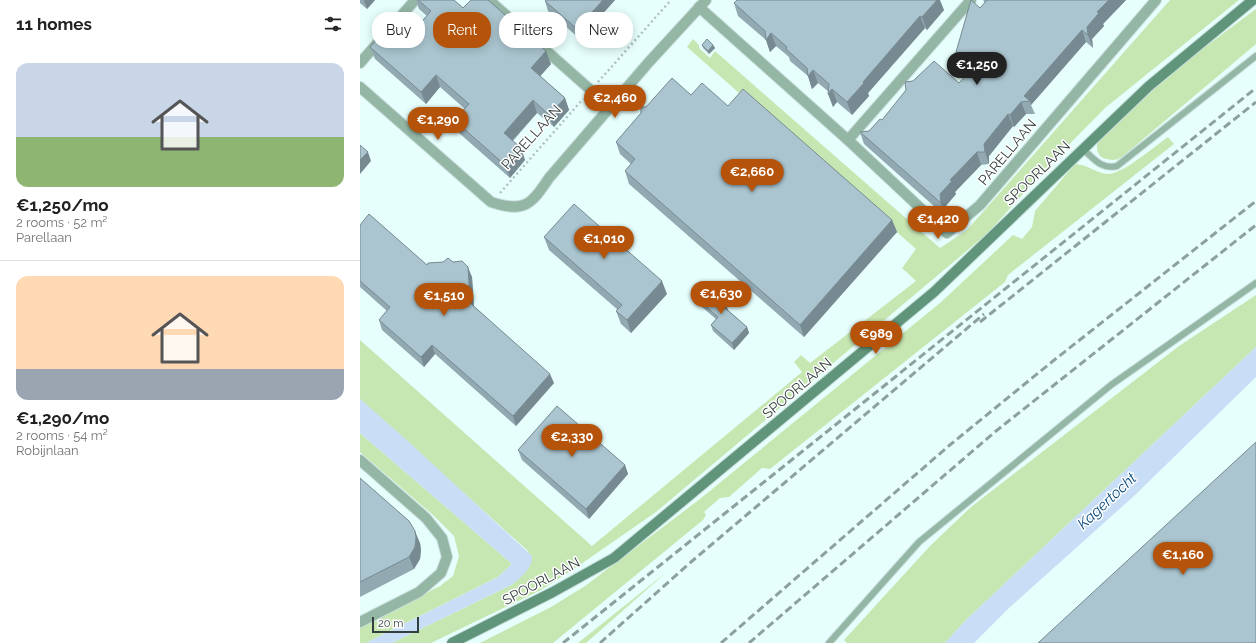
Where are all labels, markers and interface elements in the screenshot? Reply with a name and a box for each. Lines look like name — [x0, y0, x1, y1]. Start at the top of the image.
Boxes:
chip: Buy — [372, 12, 425, 48]
chip: Rent — [433, 12, 491, 48]
chip: Filters — [499, 12, 567, 48]
chip: New — [575, 12, 633, 48]
icon: filters — [322, 13, 344, 35]
text: 11 homes — [16, 14, 92, 34]
pin: €1,250 — [944, 52, 1010, 86]
text: €1,250 — [956, 57, 998, 72]
pin: €2,460 — [582, 85, 648, 119]
icon: home — [144, 89, 216, 161]
text: €2,460 — [593, 90, 637, 105]
street label: PARELLAAN — [498, 101, 564, 173]
pin: €1,290 — [405, 107, 471, 141]
text: €1,290 — [417, 112, 459, 127]
street label: PARELLAAN — [975, 116, 1039, 188]
street label: SPOORLAAN — [1001, 138, 1073, 208]
pin: €2,660 — [719, 159, 785, 193]
text: €2,660 — [730, 164, 774, 179]
text: €1,250/mo — [16, 195, 109, 215]
pin: €1,420 — [905, 206, 971, 240]
text: €1,420 — [917, 211, 959, 226]
text: 2 rooms · 52 m² — [16, 215, 107, 230]
pin: €1,010 — [571, 226, 637, 260]
text: Parellaan — [16, 230, 72, 245]
text: €1,010 — [583, 231, 625, 246]
pin: €1,630 — [688, 281, 754, 315]
pin: €1,510 — [411, 283, 477, 317]
text: €1,630 — [700, 286, 742, 301]
text: €1,510 — [423, 288, 465, 303]
icon: home — [144, 302, 216, 374]
pin: €989 — [852, 321, 900, 355]
text: €989 — [859, 326, 893, 341]
street label: SPOORLAAN — [759, 354, 835, 422]
text: €1,290/mo — [16, 408, 109, 428]
pin: €2,330 — [539, 424, 605, 458]
text: 2 rooms · 54 m² — [16, 428, 108, 443]
text: €2,330 — [550, 429, 594, 444]
text: Robijnlaan — [16, 443, 79, 458]
water label: Kagertocht — [1074, 469, 1140, 533]
pin: €1,160 — [1150, 542, 1216, 576]
text: €1,160 — [1162, 547, 1204, 562]
street label: SPOORLAAN — [500, 554, 582, 608]
scale bar — [372, 615, 419, 634]
text: 20 m — [378, 617, 403, 630]

